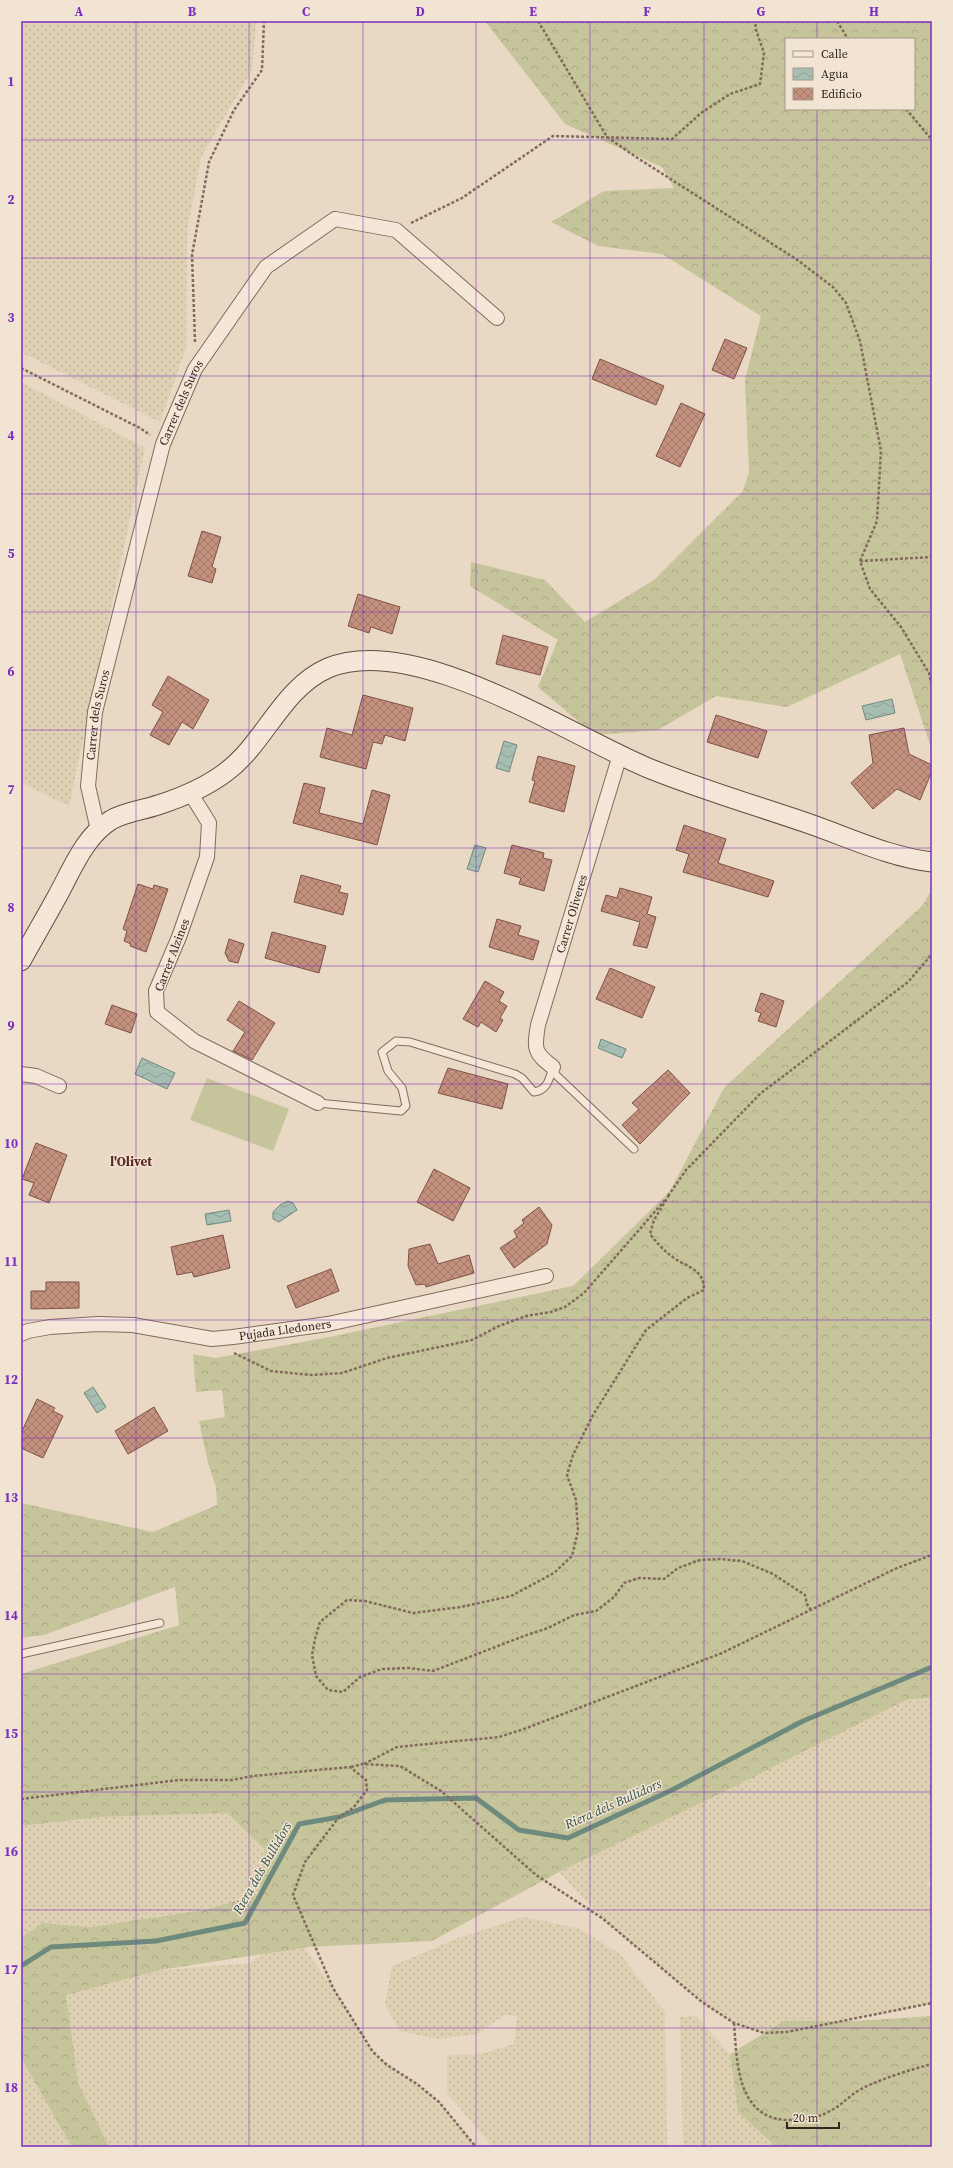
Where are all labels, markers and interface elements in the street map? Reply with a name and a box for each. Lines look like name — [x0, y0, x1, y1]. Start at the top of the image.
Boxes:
text: A — [75, 3, 84, 20]
text: B — [188, 3, 197, 20]
text: C — [302, 3, 310, 20]
text: D — [415, 3, 425, 20]
text: E — [529, 3, 537, 20]
text: F — [643, 3, 651, 20]
text: G — [757, 3, 766, 20]
text: H — [869, 3, 879, 20]
legend — [785, 38, 915, 110]
text: Calle — [821, 46, 848, 62]
text: Agua — [821, 66, 849, 82]
text: 1 — [7, 73, 15, 90]
text: Edificio — [821, 86, 862, 102]
text: 2 — [7, 191, 15, 208]
text: 3 — [7, 309, 15, 326]
street label: Carrer dels Suros — [155, 357, 207, 448]
text: 4 — [7, 427, 15, 444]
text: 5 — [7, 545, 15, 562]
text: 6 — [7, 663, 15, 680]
street label: Carrer dels Suros — [82, 668, 113, 761]
text: 7 — [7, 781, 15, 798]
street label: Carrer Oliveres — [552, 873, 591, 955]
text: 8 — [7, 899, 15, 916]
street label: Carrer Alzines — [151, 916, 193, 994]
text: 9 — [7, 1017, 15, 1034]
text: 10 — [4, 1135, 18, 1152]
district label: l'Olivet — [110, 1153, 152, 1170]
text: 11 — [4, 1253, 18, 1270]
street label: Pujada Lledoners — [238, 1316, 333, 1344]
text: 12 — [4, 1371, 18, 1388]
text: 13 — [4, 1489, 18, 1506]
text: 14 — [4, 1607, 18, 1624]
text: 15 — [4, 1725, 18, 1742]
water label: Riera dels Bullidors — [561, 1775, 664, 1833]
water label: Riera dels Bullidors — [228, 1818, 296, 1918]
text: 16 — [4, 1843, 18, 1860]
text: 17 — [4, 1961, 18, 1978]
text: 18 — [4, 2079, 18, 2096]
scale bar — [787, 2104, 839, 2130]
text: 20 m — [793, 2110, 819, 2126]

